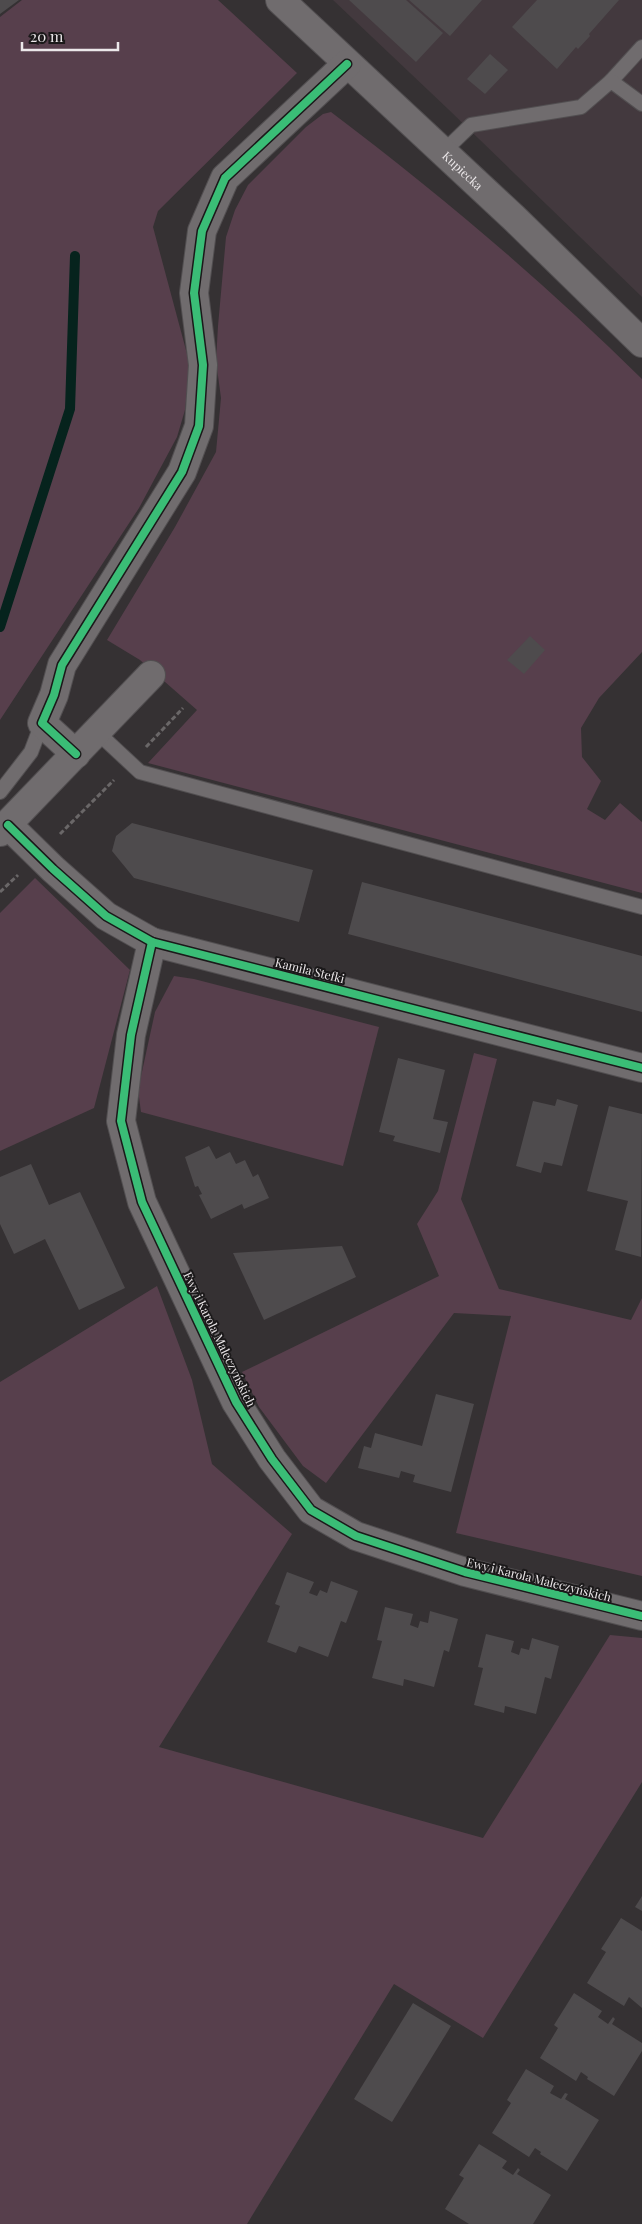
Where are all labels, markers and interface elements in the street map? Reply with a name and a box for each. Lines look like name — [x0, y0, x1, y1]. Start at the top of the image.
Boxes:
scale bar — [22, 20, 119, 52]
text: 20 m — [30, 26, 64, 46]
street label: Kupiecka — [439, 148, 487, 193]
street label: Kamila Stefki — [274, 954, 347, 986]
street label: Ewy i Karola Maleczyńskich — [180, 1269, 260, 1409]
street label: Ewy i Karola Maleczyńskich — [465, 1553, 613, 1605]

